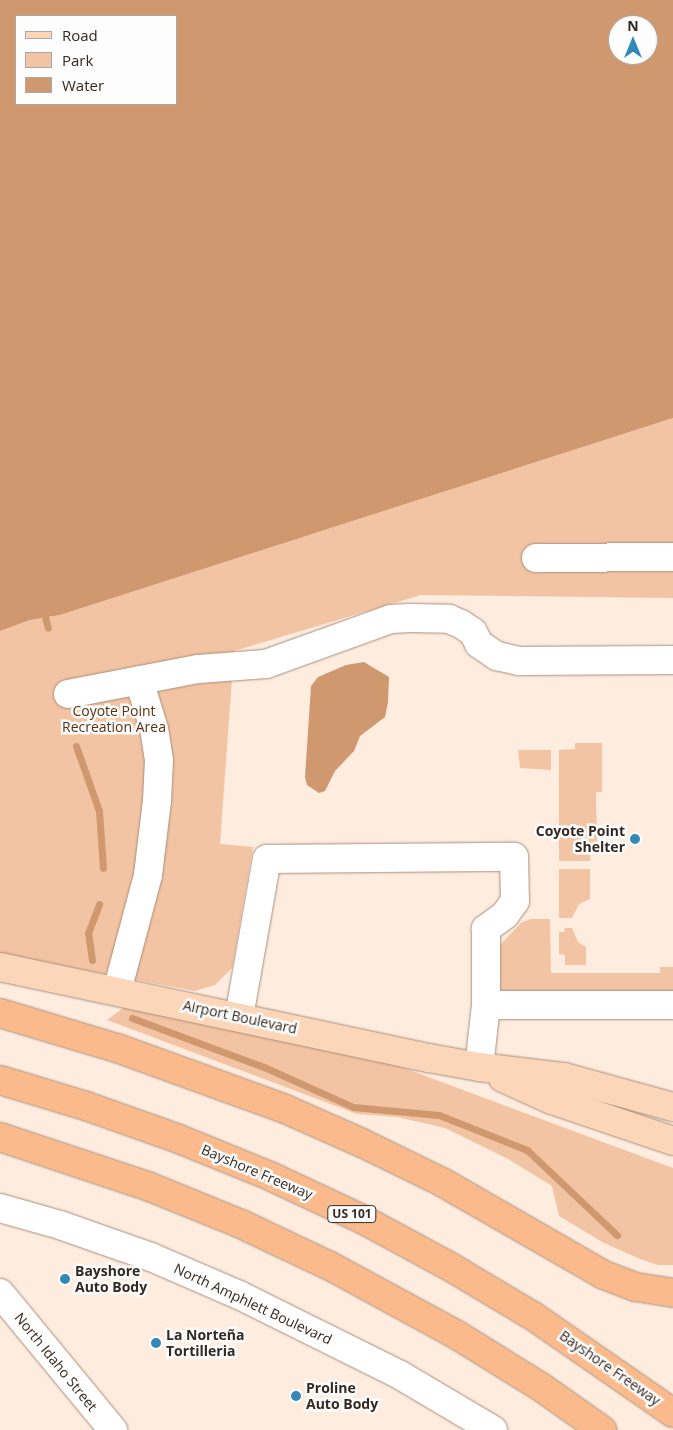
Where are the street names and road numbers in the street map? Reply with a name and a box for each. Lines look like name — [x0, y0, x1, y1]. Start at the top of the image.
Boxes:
street label: Airport Boulevard — [182, 997, 298, 1037]
street label: Bayshore Freeway — [199, 1141, 315, 1203]
road number: US 101 — [327, 1204, 377, 1224]
street label: North Amphlett Boulevard — [171, 1260, 335, 1348]
street label: North Idaho Street — [11, 1309, 101, 1415]
street label: Bayshore Freeway — [556, 1327, 664, 1409]

